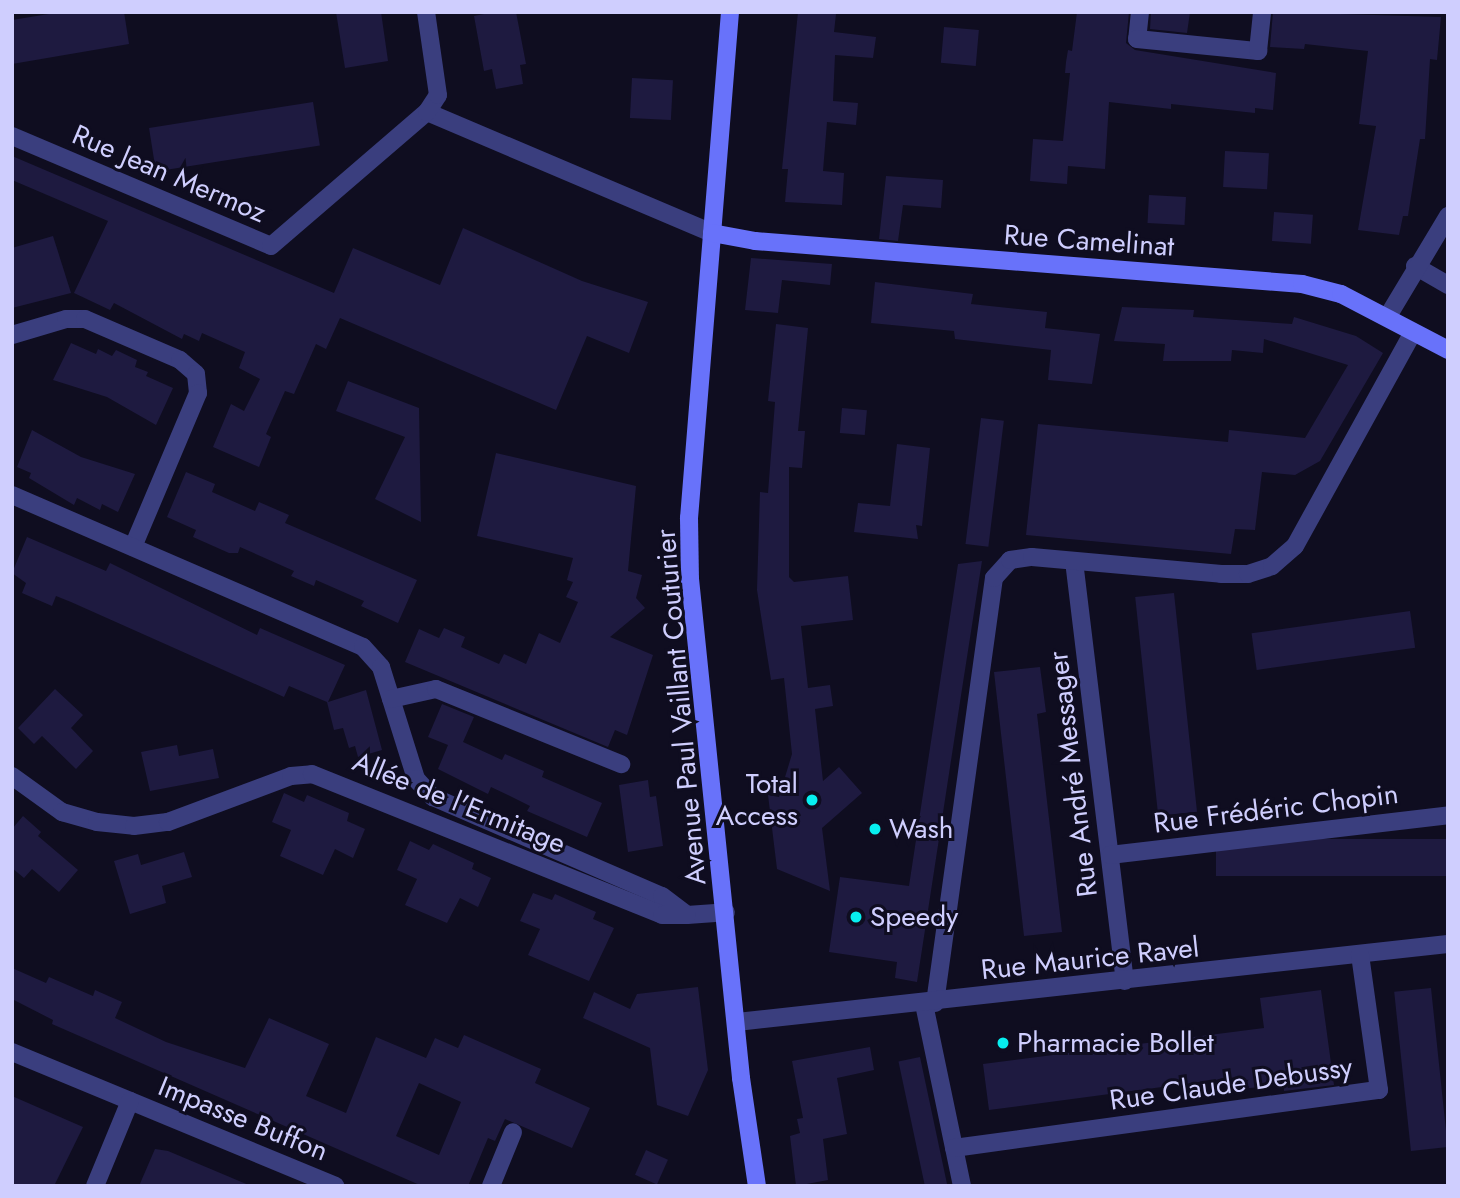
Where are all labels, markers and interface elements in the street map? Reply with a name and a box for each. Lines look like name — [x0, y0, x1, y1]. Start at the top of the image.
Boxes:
street label: Rue Jean Mermoz — [67, 118, 271, 230]
street label: Rue Camelinat — [1003, 218, 1175, 264]
street label: Avenue Paul Vaillant Couturier — [649, 528, 713, 886]
street label: Rue André Messager — [1041, 649, 1105, 899]
street label: Allée de l'Ermitage — [348, 745, 570, 861]
place label: Total Access — [716, 767, 798, 833]
street label: Rue Frédéric Chopin — [1152, 777, 1400, 841]
marker: Total Access — [804, 792, 820, 808]
place label: Wash — [889, 812, 953, 846]
marker: Wash — [867, 821, 883, 837]
place label: Speedy — [870, 900, 958, 934]
marker: Speedy — [848, 909, 864, 925]
street label: Rue Maurice Ravel — [979, 931, 1201, 987]
place label: Pharmacie Bollet — [1017, 1026, 1214, 1060]
marker: Pharmacie Bollet — [995, 1035, 1011, 1051]
street label: Rue Claude Debussy — [1108, 1050, 1354, 1118]
street label: Impasse Buffon — [153, 1070, 333, 1168]

